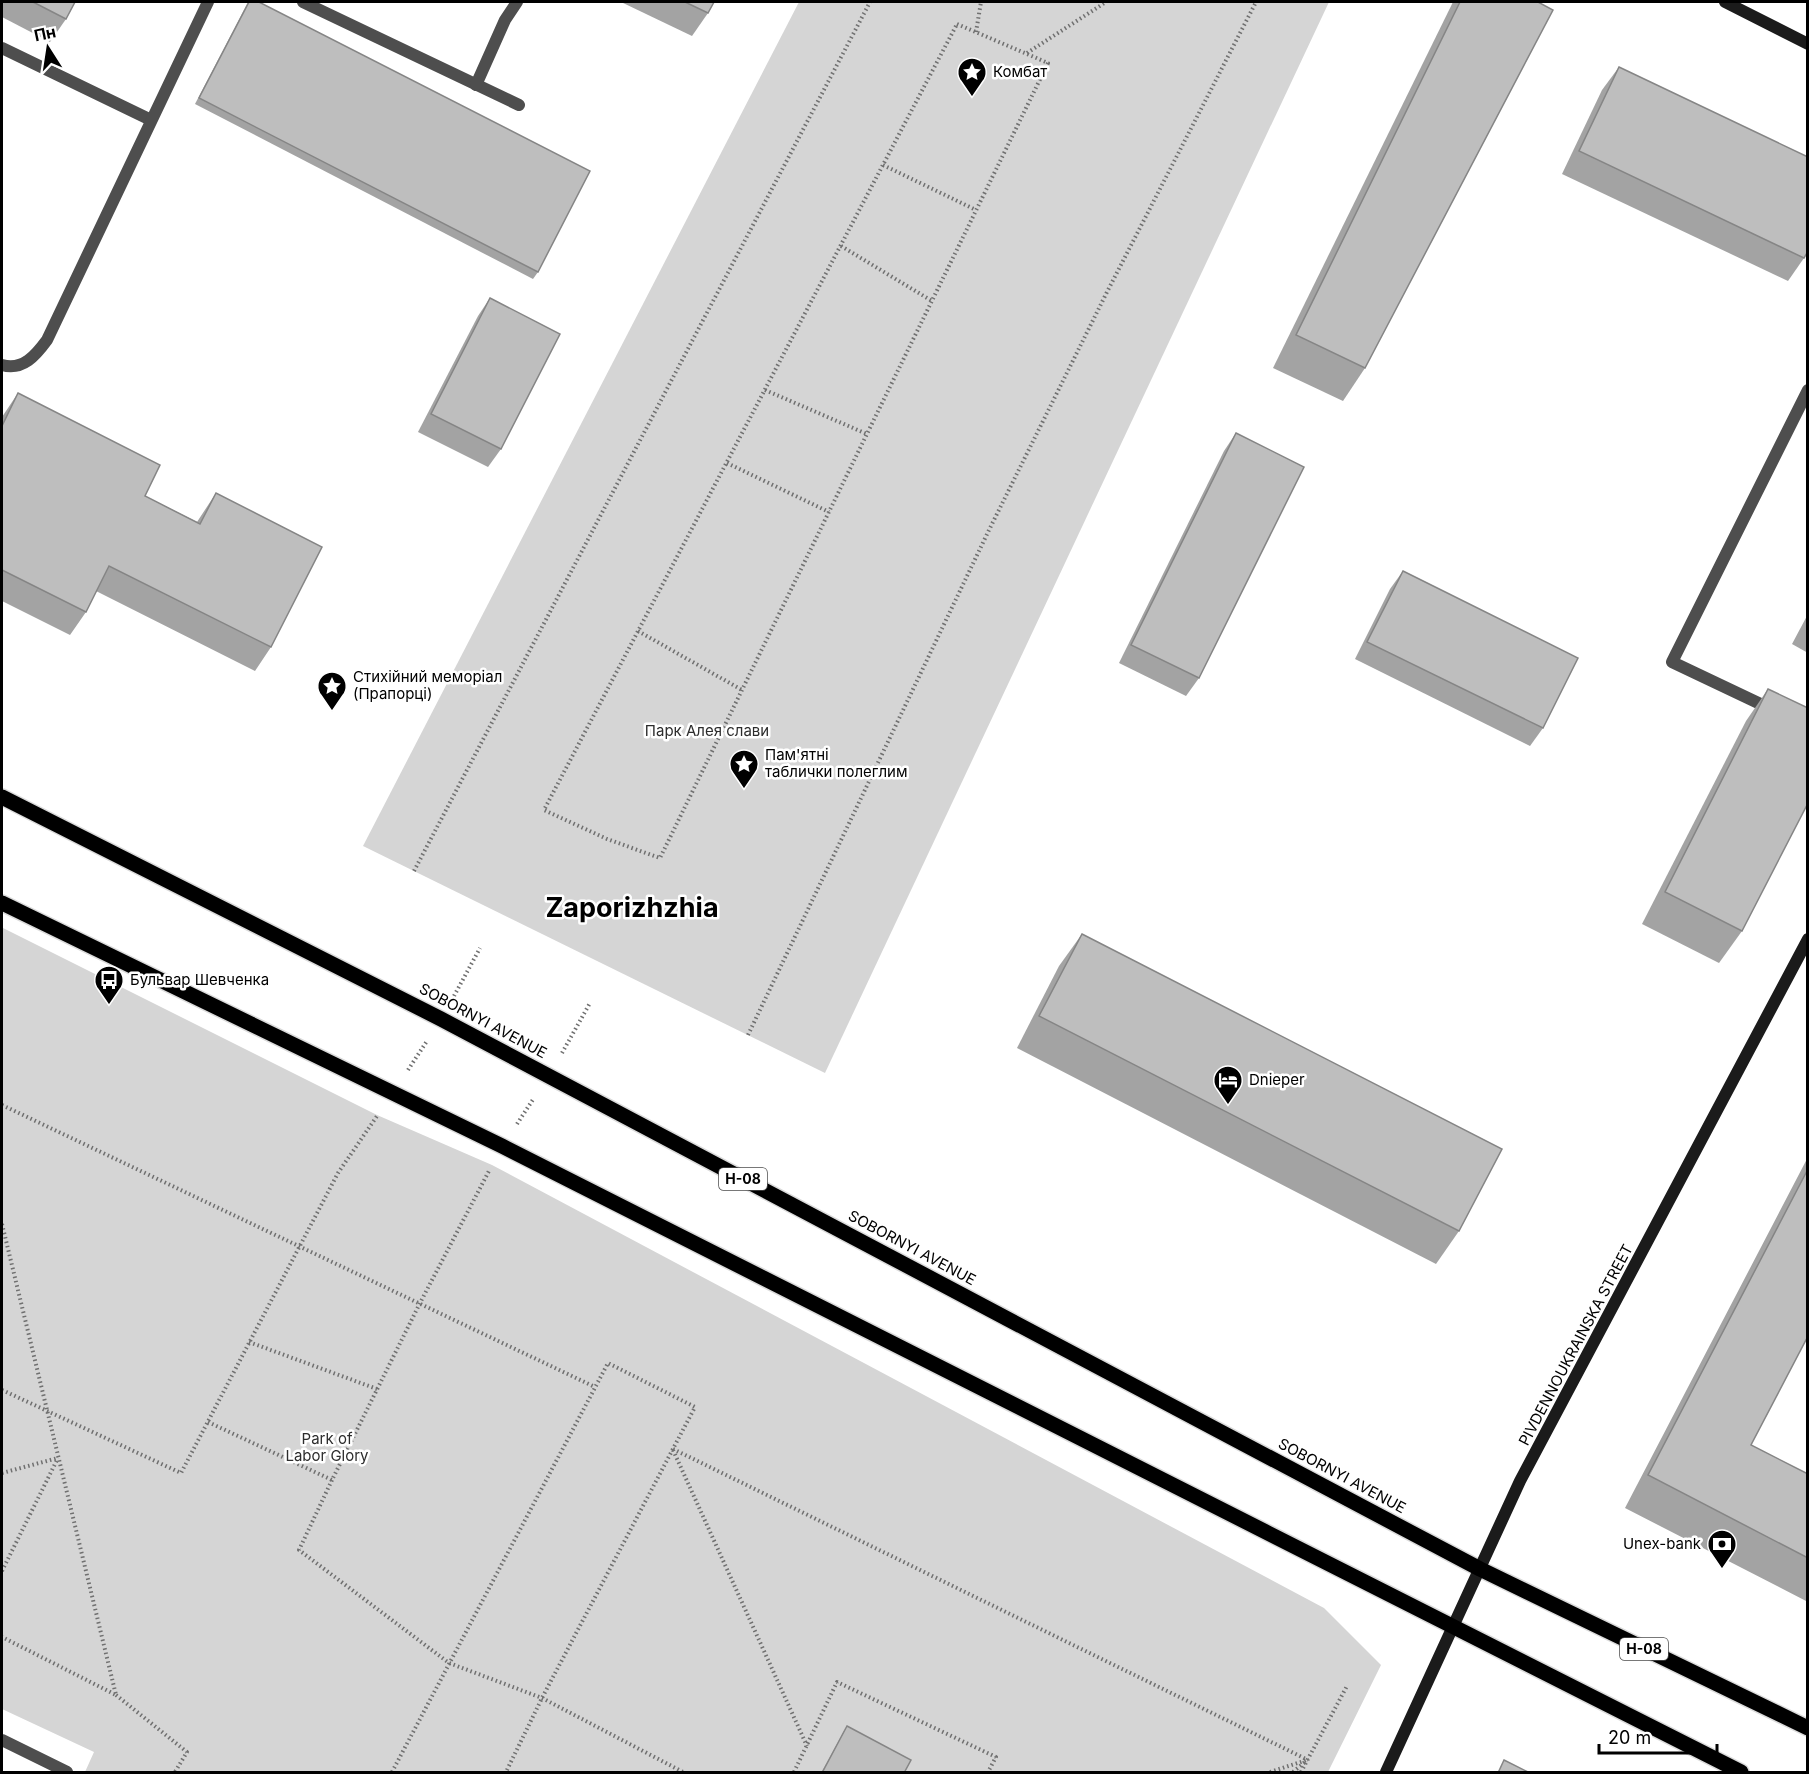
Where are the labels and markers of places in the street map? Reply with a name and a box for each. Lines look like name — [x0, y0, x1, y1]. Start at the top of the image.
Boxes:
place icon: Комбат — [956, 56, 988, 98]
place label: Комбат — [993, 62, 1047, 81]
place label: Стихійний меморіал (Прапорці) — [353, 667, 502, 703]
place icon: Стихійний меморіал (Прапорці) — [316, 670, 348, 712]
place label: Пам'ятні таблички полеглим — [765, 745, 907, 781]
place icon: Пам'ятні таблички полеглим — [728, 748, 760, 790]
bus stop icon: Бульвар Шевченка — [93, 964, 125, 1006]
place label: Бульвар Шевченка — [130, 970, 269, 989]
hotel icon: Dnieper — [1212, 1064, 1244, 1106]
place label: Dnieper — [1249, 1070, 1305, 1089]
bank icon: Unex-bank — [1706, 1528, 1738, 1570]
place label: Unex-bank — [1623, 1534, 1702, 1553]

